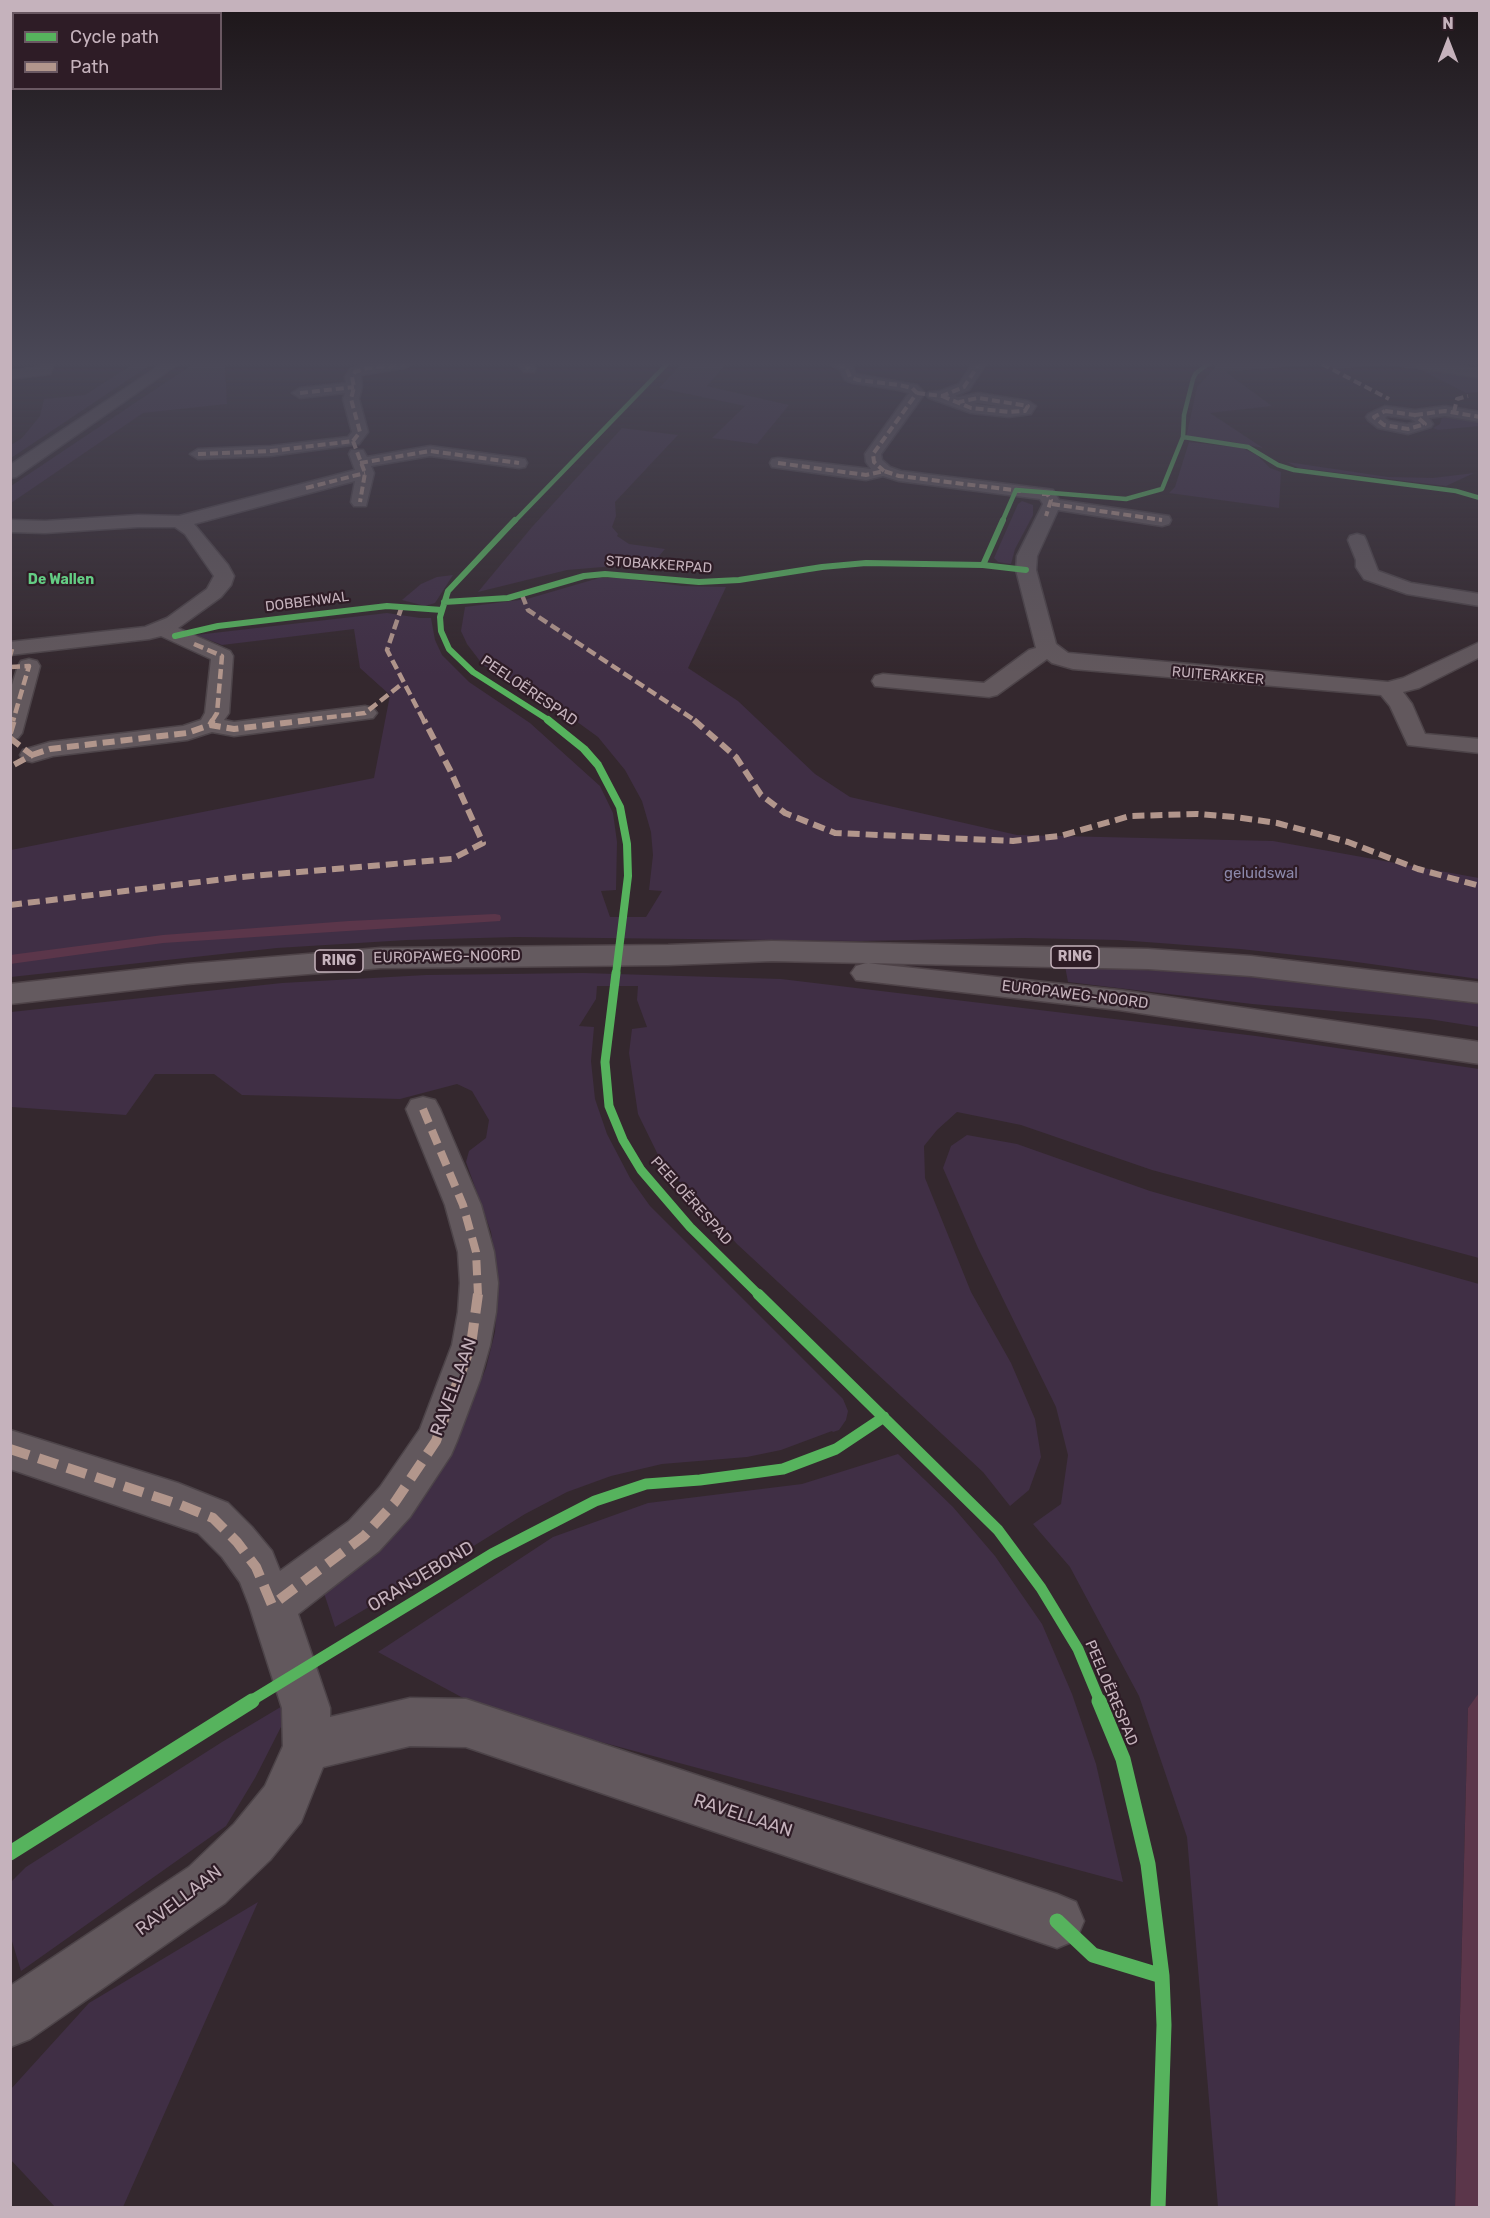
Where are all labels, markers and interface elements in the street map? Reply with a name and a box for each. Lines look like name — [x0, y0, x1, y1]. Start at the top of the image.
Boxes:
legend — [12, 12, 222, 90]
north arrow — [1418, 12, 1478, 72]
text: N — [1442, 14, 1454, 33]
text: Cycle path — [70, 26, 159, 48]
text: Path — [70, 56, 109, 78]
street label: STOBAKKERPAD — [605, 553, 713, 577]
district label: De Wallen — [28, 572, 94, 588]
street label: DOBBENWAL — [264, 589, 350, 615]
street label: PEELOËRESPAD — [477, 652, 581, 730]
street label: RUITERAKKER — [1171, 664, 1265, 688]
park label: geluidswal — [1224, 865, 1298, 883]
road number: RING — [1051, 946, 1099, 968]
street label: EUROPAWEG-NOORD — [373, 947, 521, 967]
road number: RING — [315, 950, 363, 972]
street label: EUROPAWEG-NOORD — [1001, 977, 1149, 1013]
street label: PEELOËRESPAD — [647, 1153, 735, 1249]
street label: RAVELLAAN — [426, 1335, 482, 1439]
street label: ORANJEBOND — [364, 1537, 478, 1617]
street label: PEELOËRESPAD — [1081, 1637, 1141, 1749]
street label: RAVELLAAN — [691, 1790, 795, 1842]
street label: RAVELLAAN — [132, 1862, 226, 1940]

